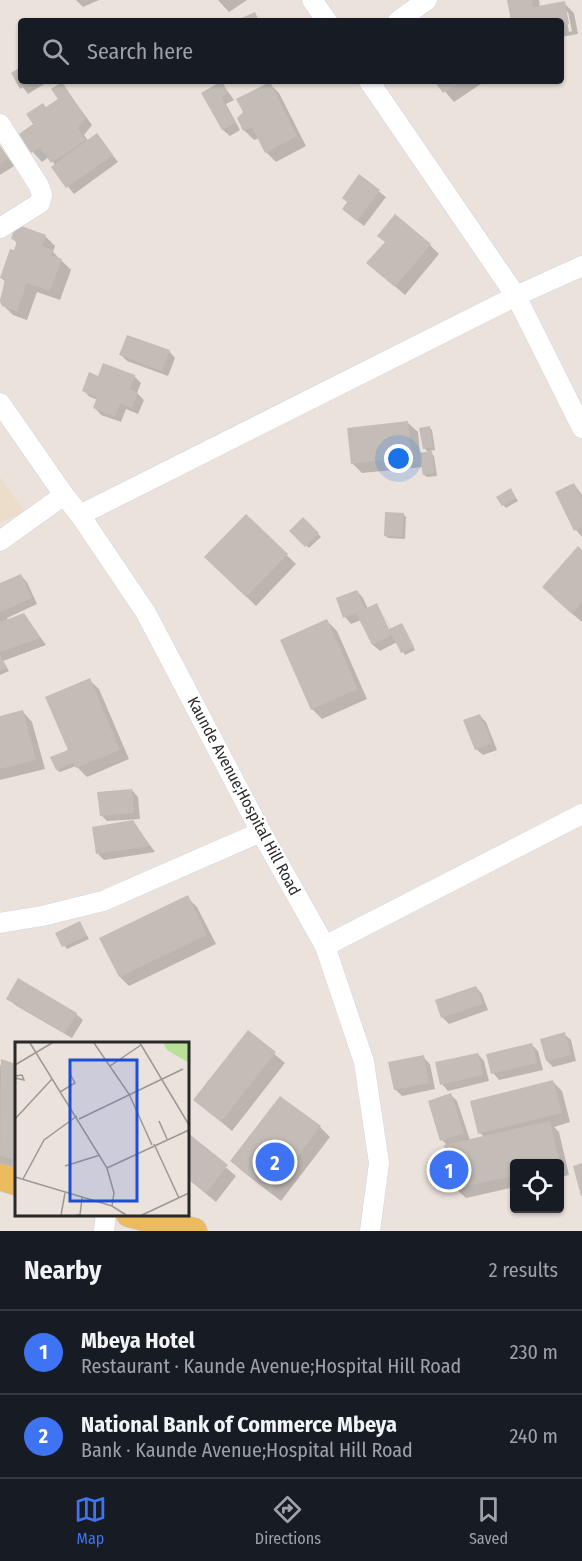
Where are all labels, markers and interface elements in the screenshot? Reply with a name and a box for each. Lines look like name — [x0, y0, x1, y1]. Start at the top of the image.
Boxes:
search box — [18, 18, 564, 84]
icon: search — [39, 35, 72, 68]
text: Search here — [87, 38, 193, 65]
your location — [384, 444, 413, 473]
street label: Kaunde Avenue;Hospital Hill Road — [183, 693, 305, 899]
inset map — [15, 1042, 189, 1216]
pin: 2 — [256, 1140, 294, 1184]
pin: 1 — [430, 1148, 468, 1192]
map controls — [510, 1159, 564, 1213]
button: locate — [510, 1159, 564, 1213]
text: Nearby — [24, 1255, 101, 1286]
text: 2 results — [489, 1258, 558, 1282]
text: Mbeya Hotel — [81, 1327, 195, 1354]
text: 1 — [39, 1340, 48, 1364]
text: 230 m — [510, 1340, 558, 1364]
text: Restaurant · Kaunde Avenue;Hospital Hill Road — [81, 1354, 461, 1378]
text: National Bank of Commerce Mbeya — [81, 1411, 397, 1438]
text: 2 — [39, 1424, 48, 1448]
text: 240 m — [509, 1424, 558, 1448]
text: Bank · Kaunde Avenue;Hospital Hill Road — [81, 1438, 413, 1462]
tab: Map — [74, 1493, 107, 1548]
tab: Directions — [255, 1493, 321, 1548]
tab: Saved — [469, 1493, 508, 1548]

